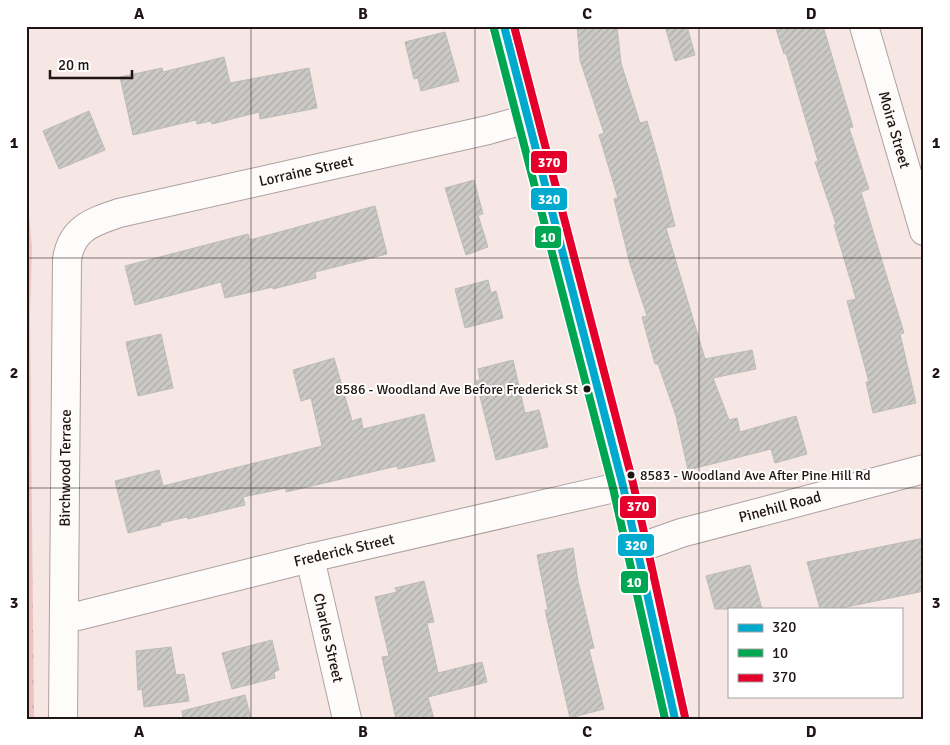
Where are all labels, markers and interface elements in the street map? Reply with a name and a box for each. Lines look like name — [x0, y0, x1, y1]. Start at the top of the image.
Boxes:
text: A — [134, 4, 145, 24]
text: B — [358, 4, 368, 24]
text: C — [582, 4, 592, 24]
text: D — [806, 4, 817, 24]
scale bar — [50, 48, 132, 80]
text: 20 m — [58, 56, 89, 74]
street label: Moira Street — [875, 89, 914, 170]
text: 1 — [10, 133, 19, 153]
text: 1 — [932, 133, 941, 153]
line badge: 370 — [530, 150, 568, 174]
street label: Lorraine Street — [257, 152, 355, 190]
text: 370 — [538, 154, 561, 171]
line badge: 320 — [530, 187, 568, 211]
text: 320 — [538, 191, 561, 208]
line badge: 10 — [534, 225, 562, 249]
text: 10 — [540, 229, 556, 246]
text: 2 — [10, 363, 18, 383]
text: 2 — [932, 363, 940, 383]
place label: 8586 - Woodland Ave Before Frederick St — [335, 381, 578, 398]
marker: 8586 - Woodland Ave Before Frederick St — [582, 384, 592, 394]
street label: Birchwood Terrace — [56, 409, 75, 527]
place label: 8583 - Woodland Ave After Pine Hill Rd — [640, 467, 871, 484]
marker: 8583 - Woodland Ave After Pine Hill Rd — [626, 470, 636, 480]
street label: Pinehill Road — [737, 487, 823, 526]
line badge: 370 — [619, 495, 657, 519]
text: 370 — [627, 498, 650, 515]
street label: Frederick Street — [292, 530, 396, 571]
line badge: 320 — [617, 533, 655, 557]
text: 320 — [625, 537, 648, 554]
line badge: 10 — [620, 570, 649, 594]
text: 10 — [626, 574, 642, 591]
street label: Charles Street — [309, 591, 347, 684]
text: 3 — [10, 593, 18, 613]
text: 3 — [932, 593, 940, 613]
legend — [728, 608, 902, 698]
text: 320 — [772, 618, 796, 636]
text: 10 — [772, 644, 788, 662]
text: 370 — [772, 668, 796, 686]
text: A — [134, 722, 145, 742]
text: B — [358, 722, 368, 742]
text: C — [582, 722, 592, 742]
text: D — [806, 722, 817, 742]

